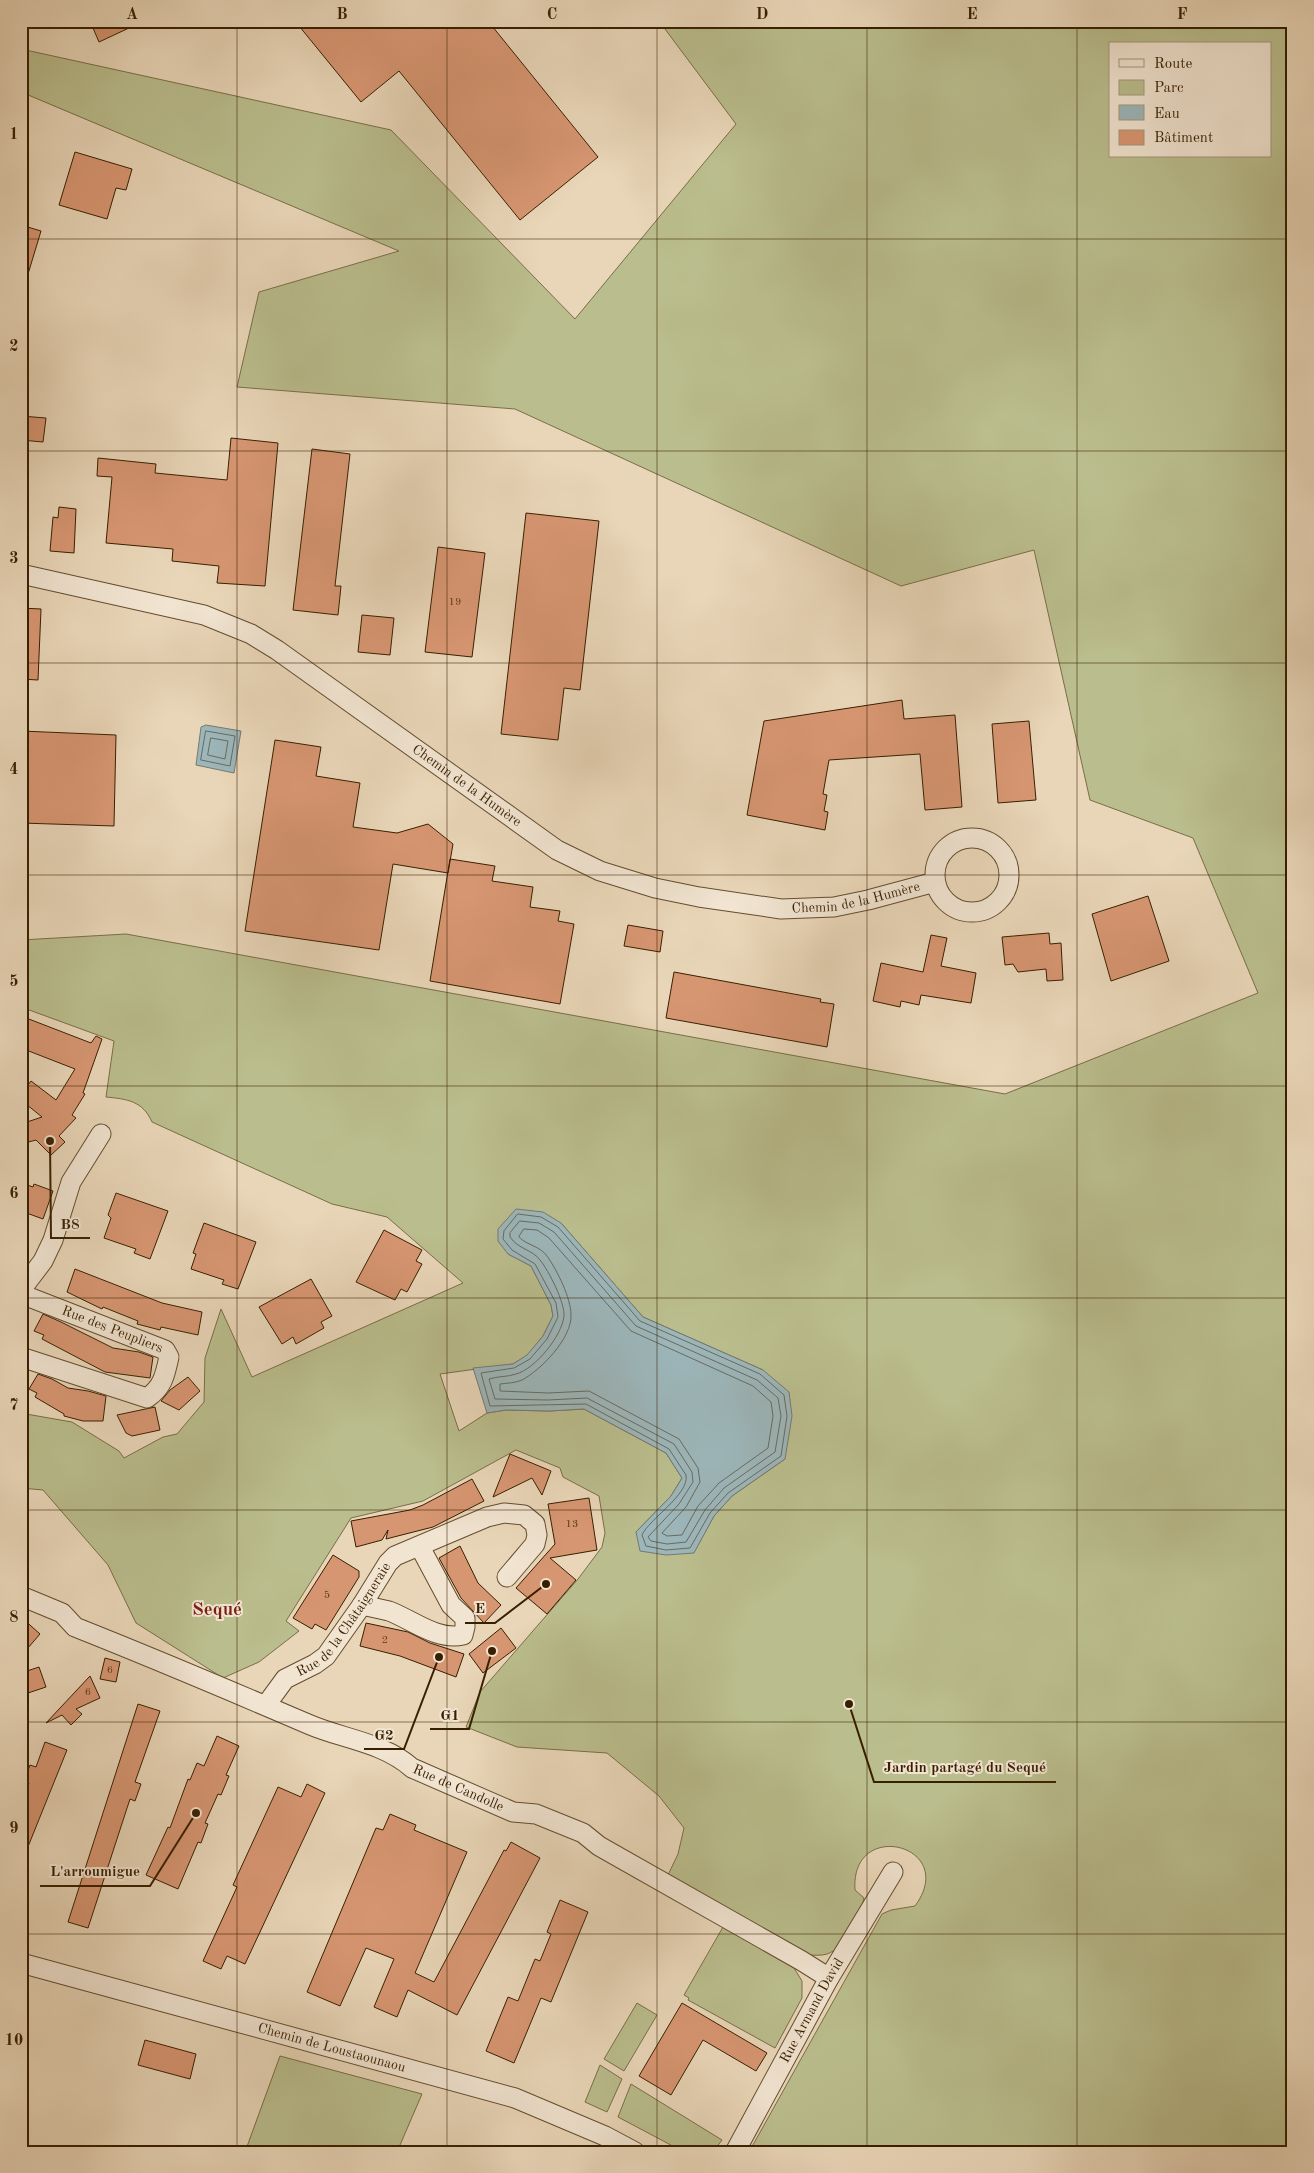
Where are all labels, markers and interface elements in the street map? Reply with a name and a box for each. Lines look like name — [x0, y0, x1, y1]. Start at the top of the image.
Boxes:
text: A — [126, 7, 138, 23]
text: B — [336, 7, 348, 23]
text: C — [547, 7, 557, 23]
text: D — [756, 7, 768, 23]
text: E — [966, 7, 978, 23]
text: F — [1177, 7, 1188, 23]
legend — [1109, 42, 1272, 158]
text: Route — [1154, 57, 1192, 72]
text: Parc — [1154, 81, 1184, 96]
text: Eau — [1154, 107, 1180, 122]
text: 1 — [9, 127, 19, 143]
text: Bâtiment — [1154, 131, 1213, 146]
text: 2 — [9, 339, 19, 355]
text: 3 — [9, 551, 19, 567]
house number: 19 — [449, 597, 461, 608]
street label: Chemin de la Humère — [410, 742, 524, 829]
text: 4 — [9, 762, 19, 778]
street label: Chemin de la Humère — [791, 879, 921, 916]
text: 5 — [9, 974, 19, 990]
text: 6 — [9, 1186, 19, 1202]
callout: B8 — [51, 1208, 90, 1238]
text: B8 — [60, 1218, 80, 1233]
street label: Rue des Peupliers — [60, 1304, 165, 1356]
text: 7 — [9, 1398, 19, 1414]
house number: 13 — [566, 1519, 578, 1530]
street label: Rue de la Châtaigneraie — [294, 1560, 393, 1679]
house number: 5 — [324, 1590, 330, 1601]
callout: E — [465, 1593, 495, 1623]
district label: Sequé — [192, 1601, 242, 1620]
text: E — [475, 1602, 485, 1617]
text: 8 — [9, 1610, 19, 1626]
house number: 2 — [382, 1635, 388, 1646]
house number: 6 — [107, 1665, 113, 1676]
house number: 6 — [85, 1687, 91, 1698]
callout: G1 — [430, 1699, 469, 1729]
text: G1 — [440, 1709, 460, 1724]
callout: G2 — [364, 1719, 404, 1749]
text: G2 — [374, 1729, 394, 1744]
callout: Jardin partagé du Sequé — [874, 1752, 1056, 1782]
text: Jardin partagé du Sequé — [884, 1761, 1046, 1776]
street label: Rue de Candolle — [411, 1762, 506, 1814]
text: 9 — [9, 1821, 19, 1837]
callout: L'arroumigue — [40, 1856, 150, 1886]
text: L'arroumigue — [50, 1865, 140, 1880]
street label: Rue Armand David — [778, 1956, 846, 2065]
street label: Chemin de Loustaounaou — [256, 2021, 408, 2075]
text: 10 — [5, 2033, 23, 2049]

